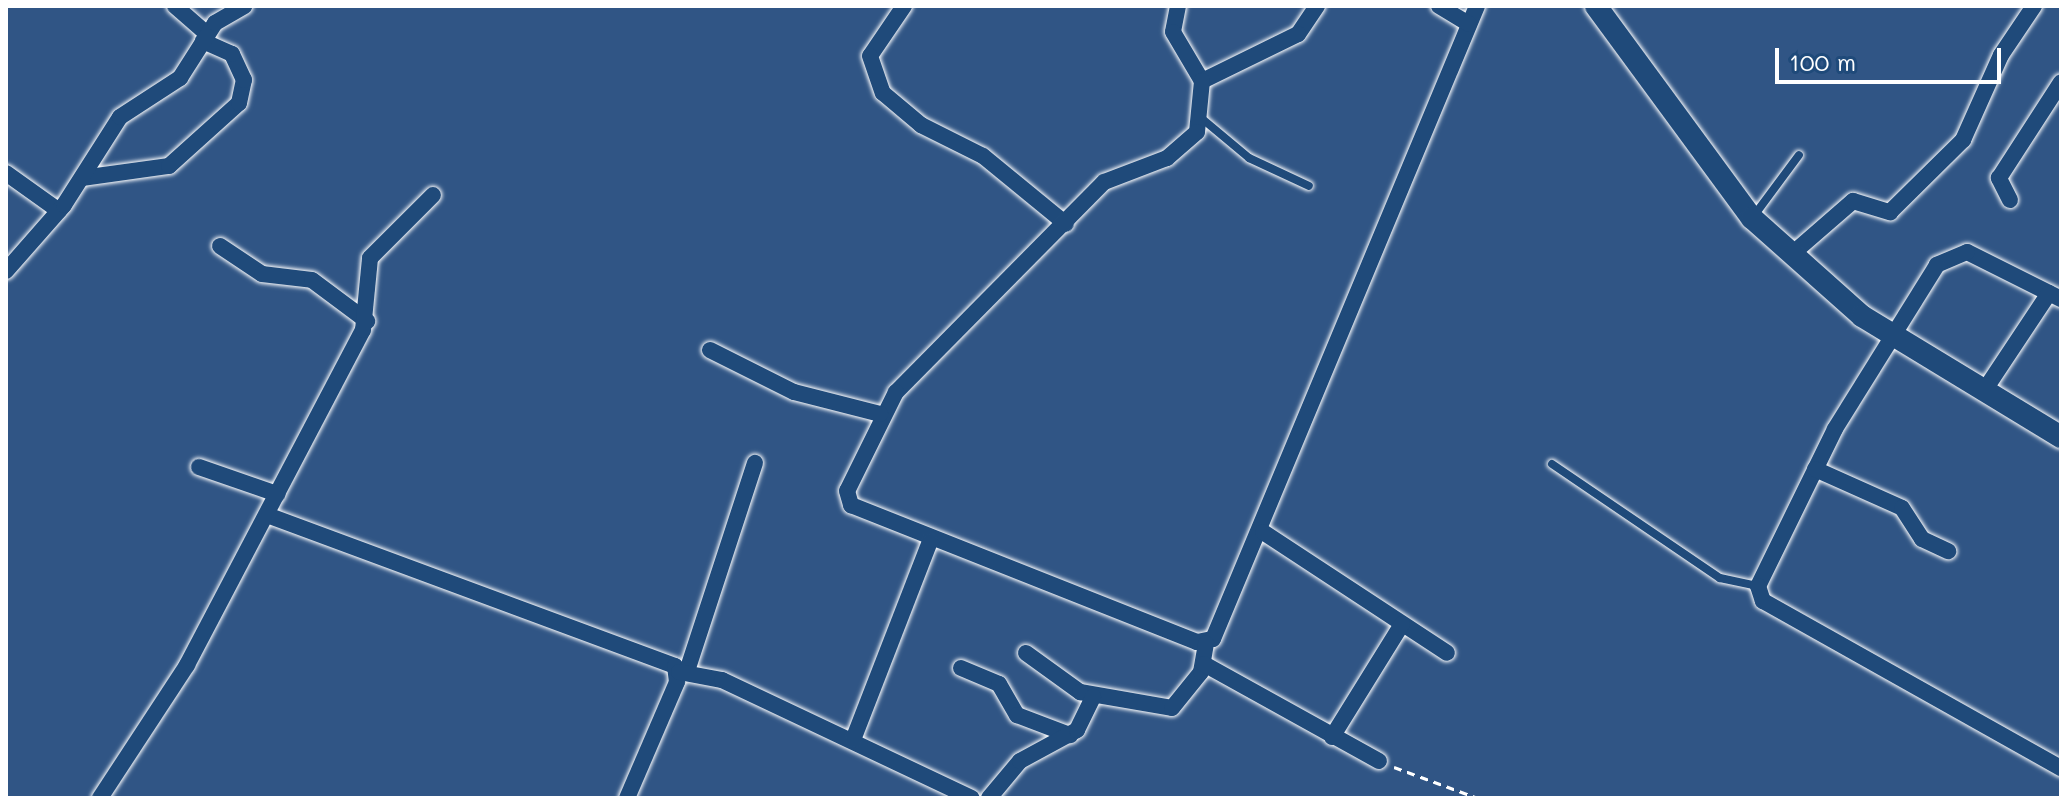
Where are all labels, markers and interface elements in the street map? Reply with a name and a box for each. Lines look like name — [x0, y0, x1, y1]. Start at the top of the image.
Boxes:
scale bar — [1779, 32, 2005, 82]
text: 100 m — [1789, 46, 1856, 77]

